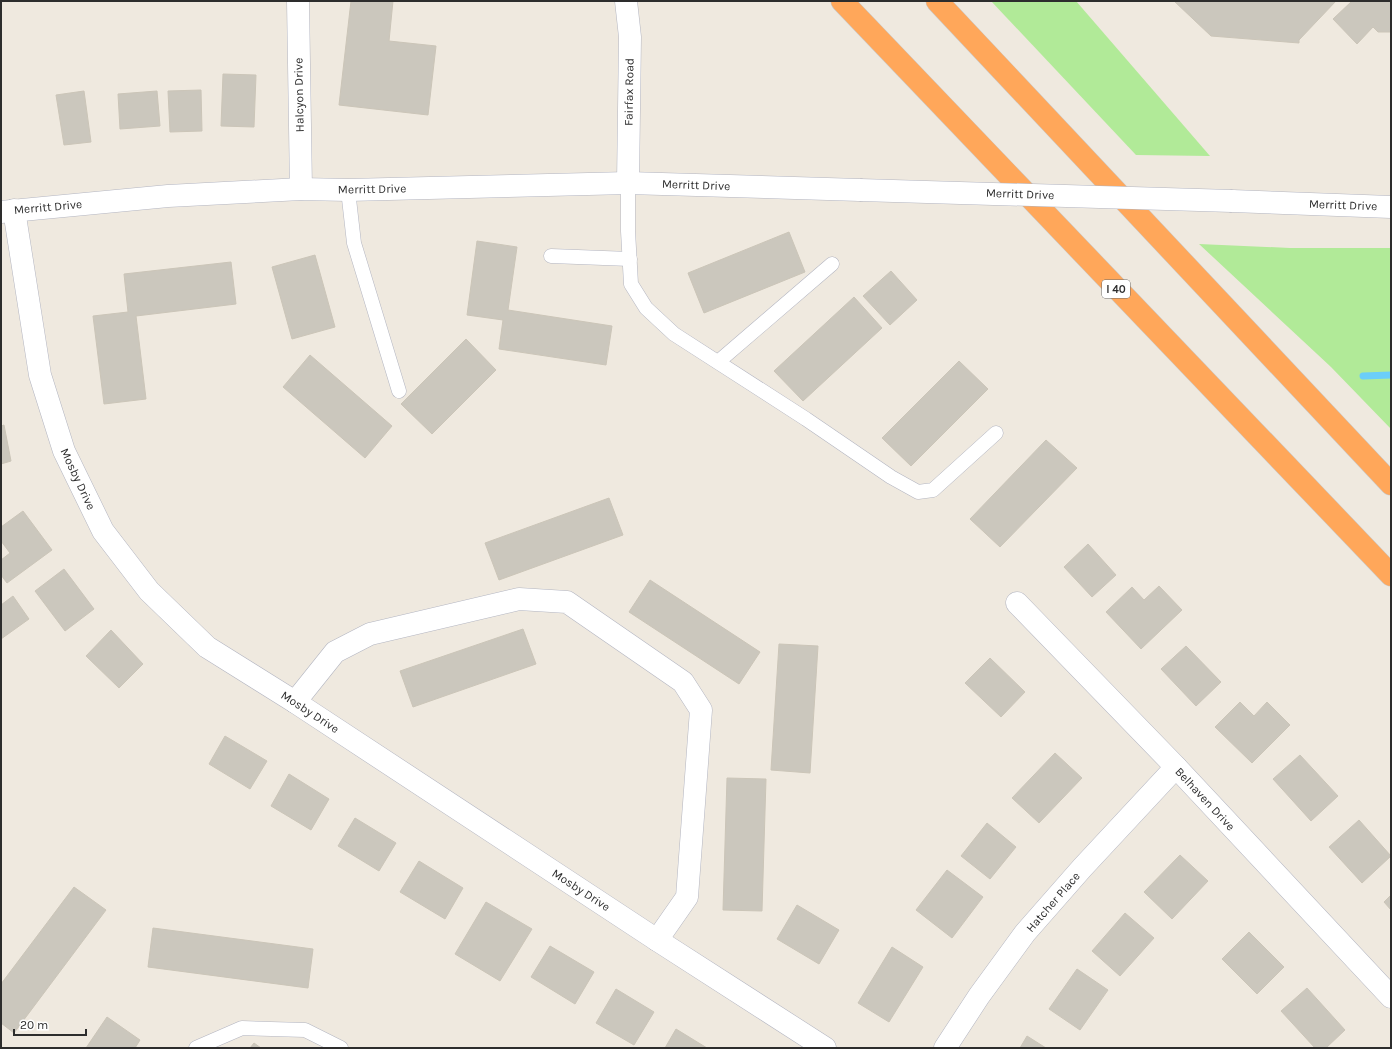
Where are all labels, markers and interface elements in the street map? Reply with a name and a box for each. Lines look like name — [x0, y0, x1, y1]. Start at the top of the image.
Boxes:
street label: Halcyon Drive — [291, 58, 307, 132]
street label: Fairfax Road — [621, 58, 637, 126]
street label: Merritt Drive — [662, 177, 730, 193]
street label: Merritt Drive — [338, 181, 406, 197]
street label: Merritt Drive — [986, 186, 1054, 202]
street label: Merritt Drive — [13, 197, 83, 217]
street label: Merritt Drive — [1309, 197, 1377, 213]
road number: I 40 — [1102, 280, 1130, 298]
street label: Mosby Drive — [58, 446, 98, 512]
street label: Mosby Drive — [278, 688, 342, 736]
street label: Belhaven Drive — [1172, 765, 1238, 833]
street label: Mosby Drive — [549, 866, 613, 914]
street label: Hatcher Place — [1023, 869, 1083, 935]
scale bar — [14, 1011, 86, 1037]
text: 20 m — [20, 1018, 48, 1032]

